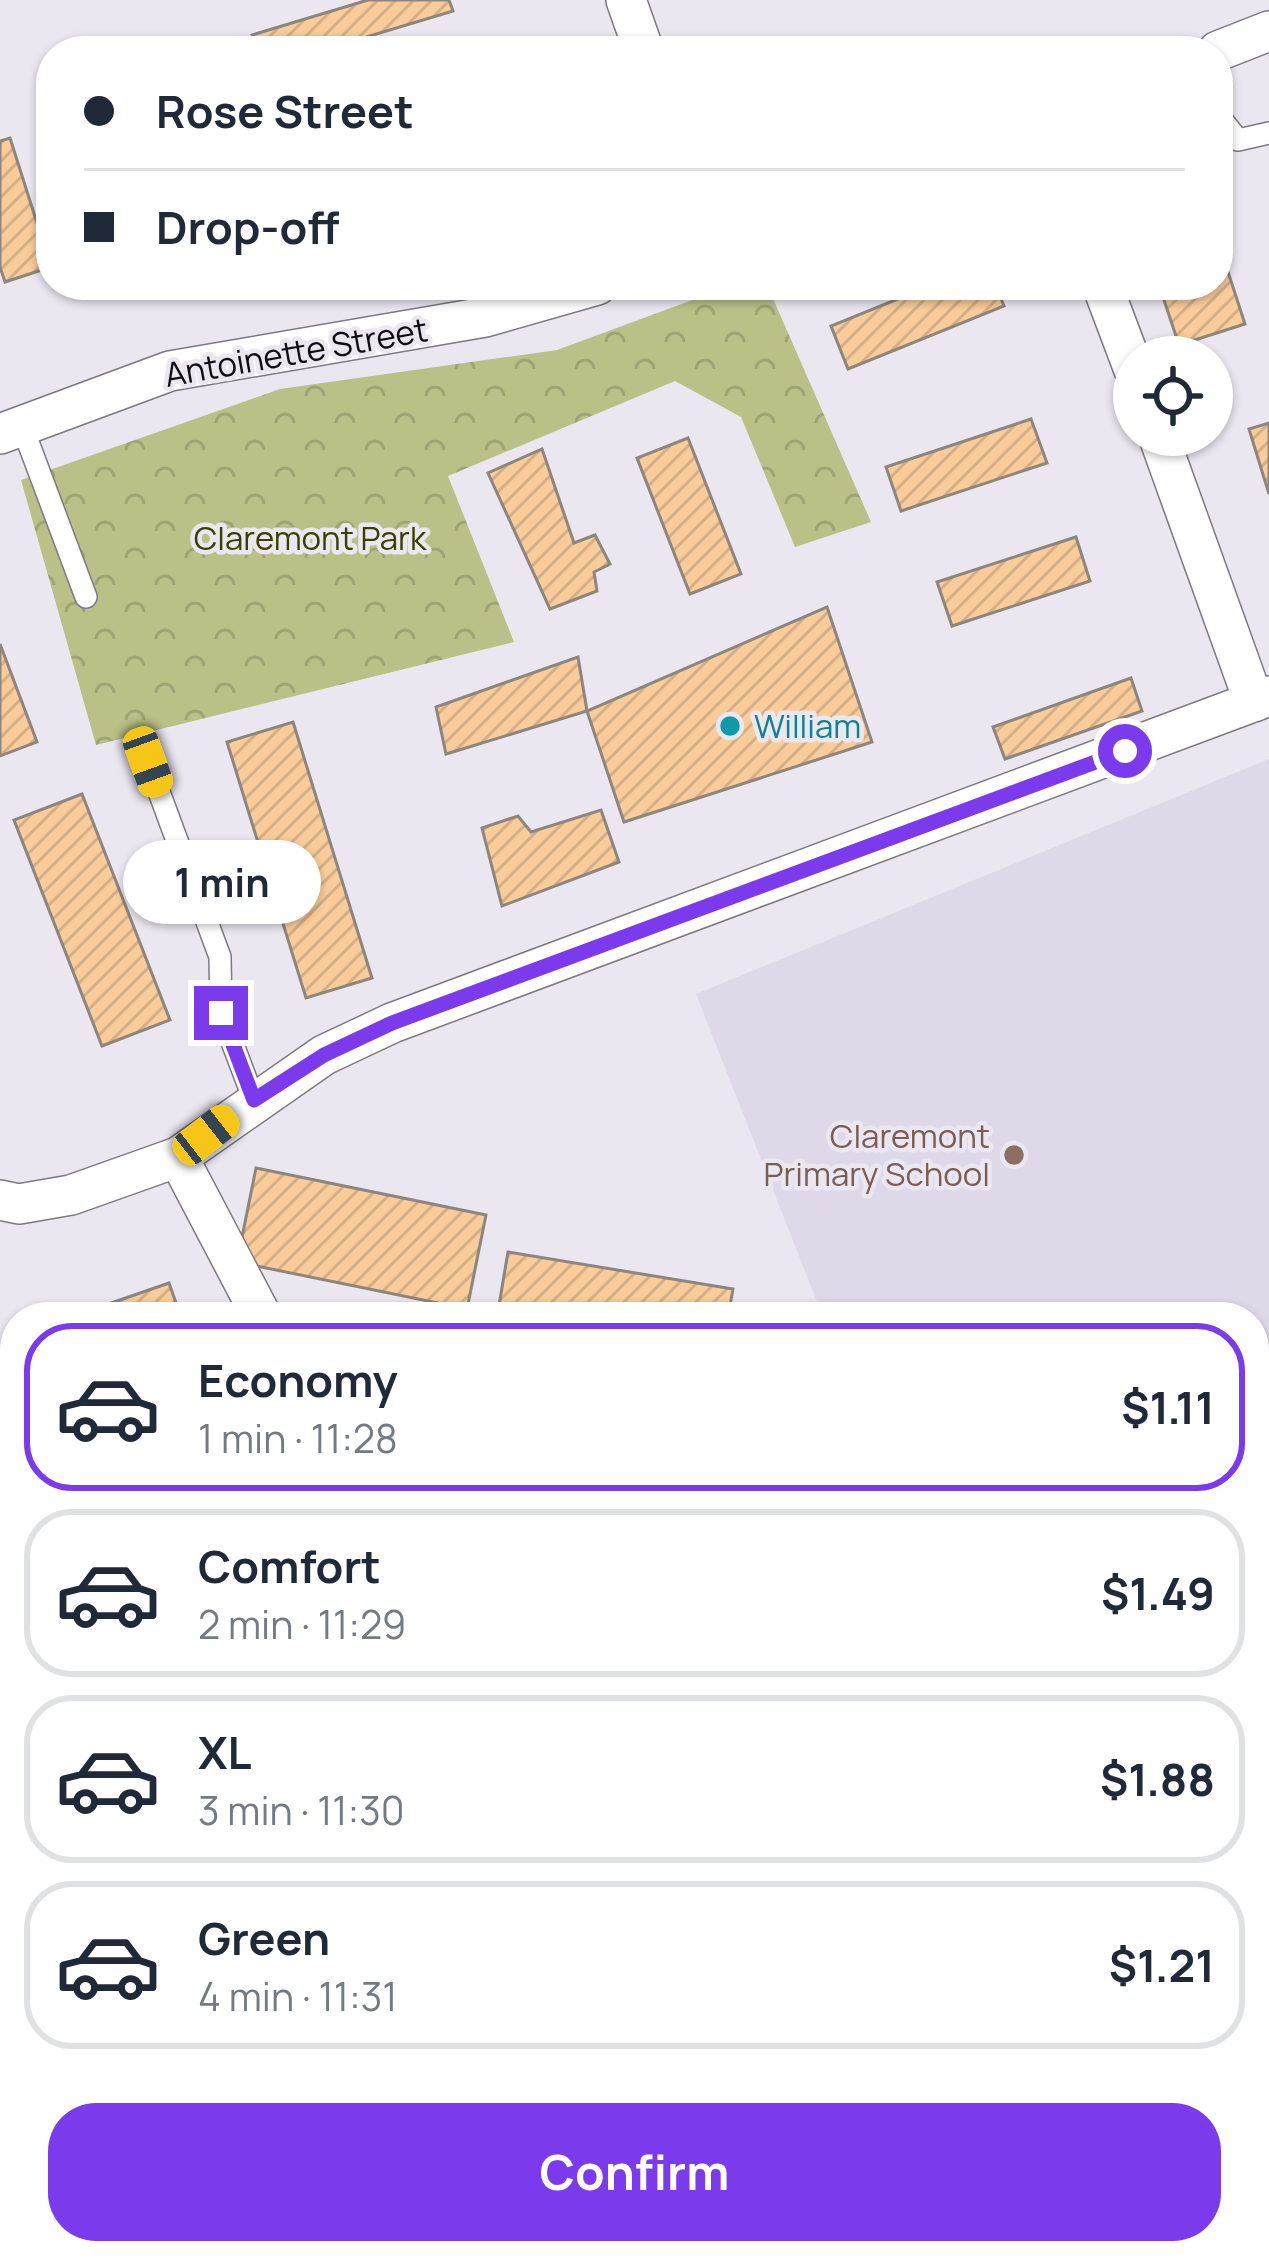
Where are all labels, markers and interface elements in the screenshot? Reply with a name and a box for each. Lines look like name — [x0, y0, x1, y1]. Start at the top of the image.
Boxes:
text: Rose Street — [156, 80, 414, 142]
text: Drop-off — [156, 196, 339, 258]
street label: Antoinette Street — [161, 306, 431, 397]
map controls — [1113, 336, 1233, 456]
button: locate — [1113, 336, 1233, 456]
park label: Claremont Park — [194, 515, 428, 560]
place label: William — [754, 703, 861, 748]
marker: William — [717, 713, 743, 739]
car — [119, 722, 177, 802]
route start — [1098, 724, 1152, 778]
callout: 1 min — [122, 839, 320, 923]
text: 1 min — [174, 855, 270, 909]
route end — [194, 986, 248, 1040]
car — [167, 1099, 245, 1171]
place label: Claremont Primary School — [764, 1113, 990, 1196]
marker: Claremont Primary School — [1001, 1142, 1027, 1168]
text: Economy — [198, 1349, 398, 1411]
icon: car — [54, 1353, 162, 1461]
text: $1.11 — [1121, 1376, 1215, 1438]
text: 1 min · 11:28 — [198, 1411, 398, 1465]
text: Comfort — [198, 1535, 381, 1597]
icon: car — [54, 1539, 162, 1647]
text: $1.49 — [1101, 1562, 1215, 1624]
text: 2 min · 11:29 — [198, 1597, 406, 1651]
text: XL — [198, 1721, 252, 1783]
icon: car — [54, 1725, 162, 1833]
text: $1.88 — [1100, 1748, 1215, 1810]
text: 3 min · 11:30 — [198, 1783, 405, 1837]
text: Green — [198, 1907, 330, 1969]
icon: car — [54, 1911, 162, 2019]
text: $1.21 — [1109, 1934, 1215, 1996]
text: 4 min · 11:31 — [198, 1969, 397, 2023]
button: Confirm — [48, 2103, 1221, 2241]

